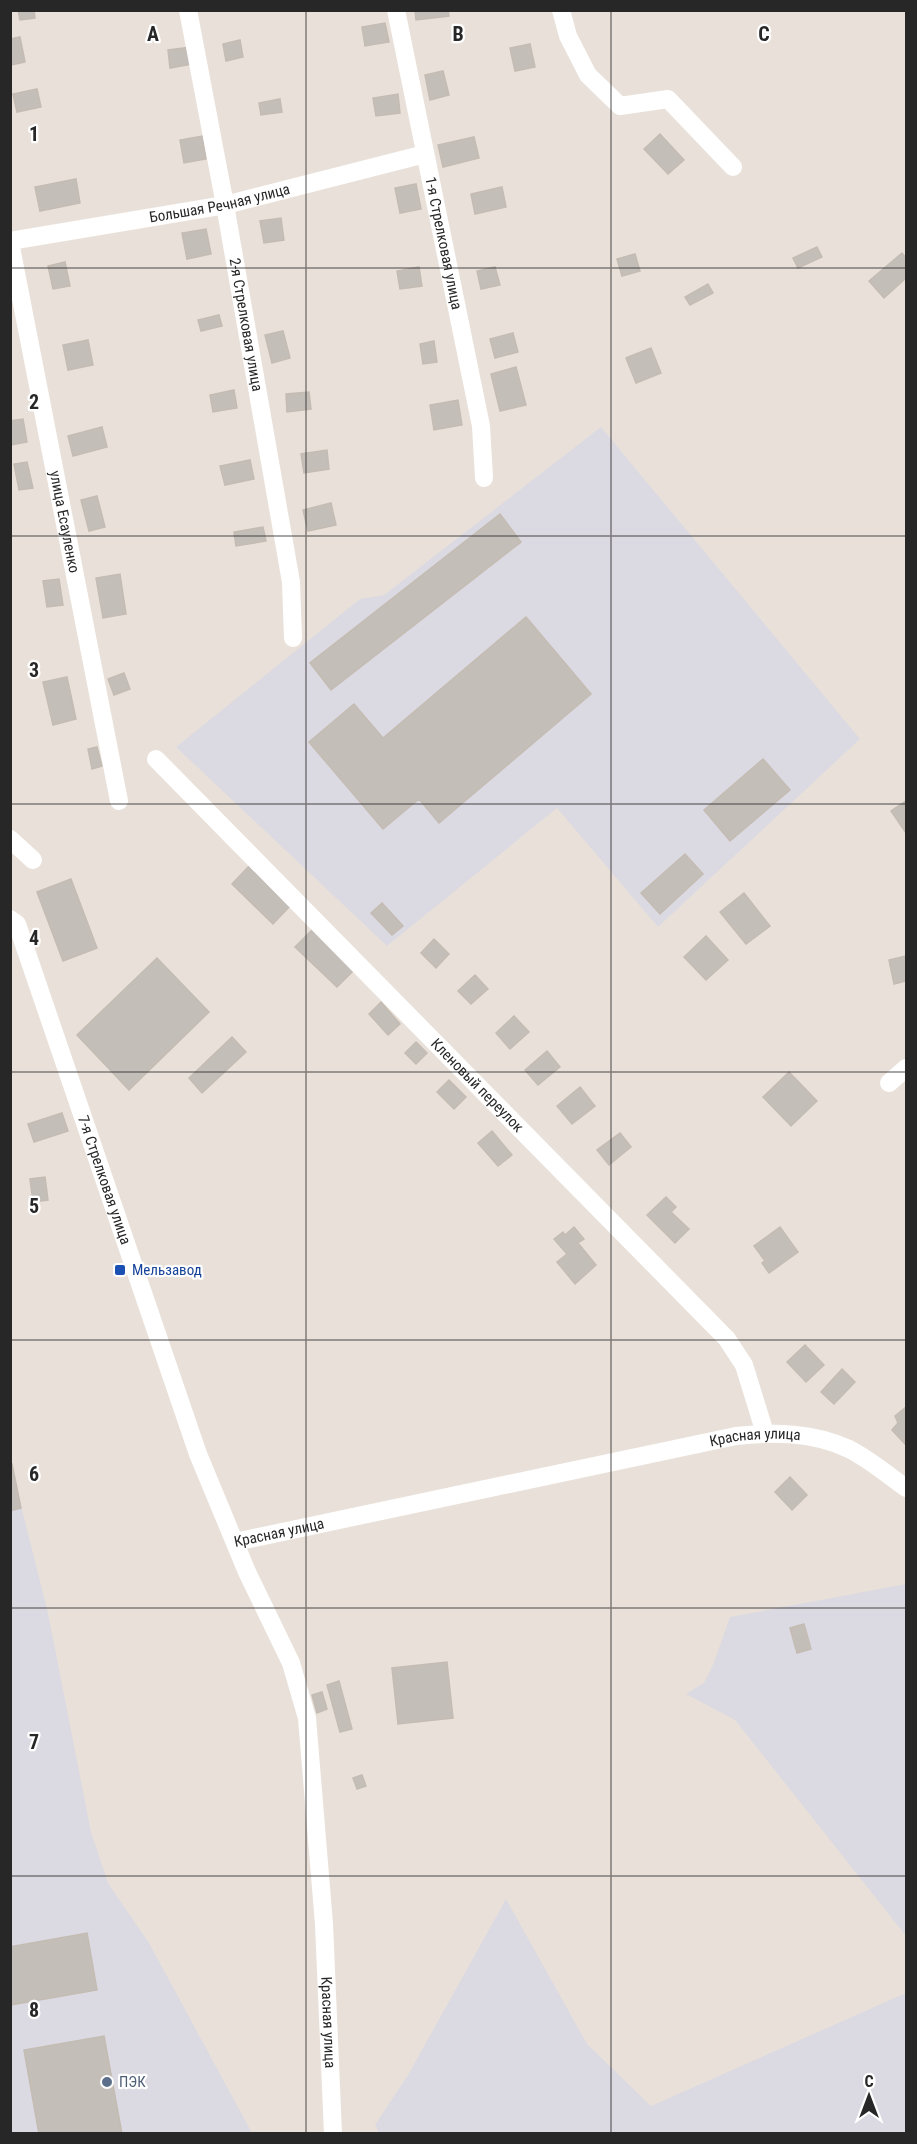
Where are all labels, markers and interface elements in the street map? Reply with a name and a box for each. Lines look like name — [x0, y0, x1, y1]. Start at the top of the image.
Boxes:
text: A — [147, 22, 159, 46]
text: B — [452, 22, 464, 46]
text: C — [758, 22, 770, 46]
text: 1 — [29, 122, 39, 146]
street label: 1-я Стрелковая улица — [421, 175, 466, 311]
street label: Большая Речная улица — [148, 180, 292, 227]
street label: 2-я Стрелковая улица — [225, 257, 266, 393]
text: 2 — [29, 390, 39, 414]
street label: улица Есауленко — [46, 469, 83, 574]
text: 3 — [29, 658, 39, 682]
text: 4 — [29, 926, 39, 950]
street label: Кленовый переулок — [427, 1035, 527, 1136]
street label: 7-я Стрелковая улица — [74, 1113, 135, 1247]
text: 5 — [29, 1194, 39, 1218]
place label: Мельзавод — [132, 1261, 202, 1279]
marker: Мельзавод — [113, 1263, 127, 1277]
street label: Красная улица — [708, 1425, 802, 1450]
text: 6 — [29, 1462, 39, 1486]
street label: Красная улица — [232, 1514, 326, 1551]
text: 7 — [29, 1730, 39, 1754]
street label: Красная улица — [317, 1976, 339, 2069]
text: 8 — [29, 1998, 39, 2022]
north arrow — [839, 2066, 899, 2126]
text: С — [864, 2072, 874, 2091]
place label: ПЭК — [119, 2073, 146, 2091]
marker: ПЭК — [100, 2075, 114, 2089]

